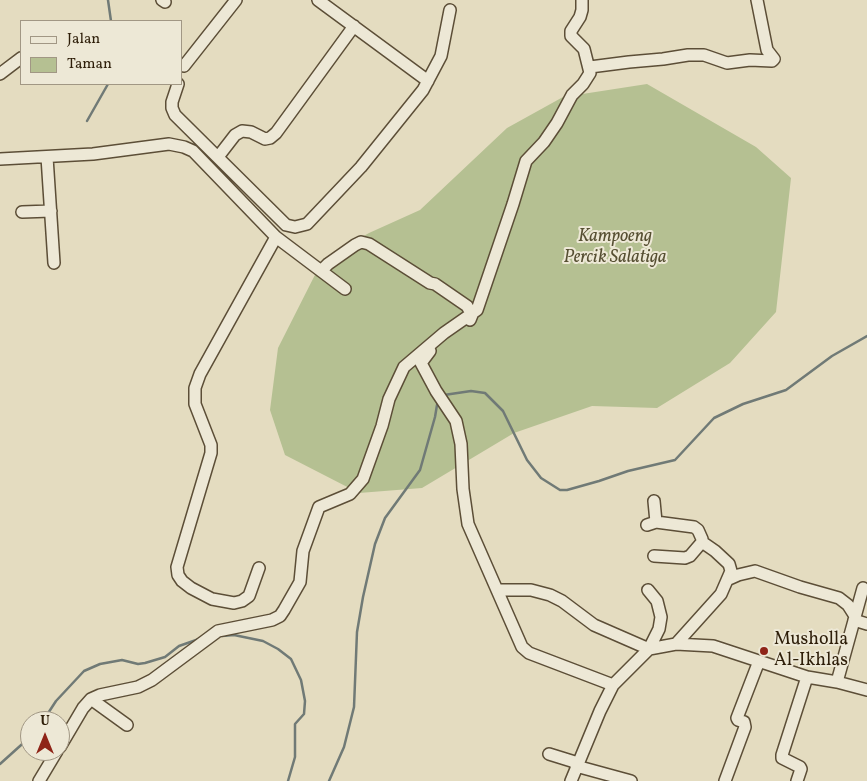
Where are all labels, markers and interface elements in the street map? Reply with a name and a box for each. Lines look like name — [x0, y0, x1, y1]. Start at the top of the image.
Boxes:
legend — [20, 20, 182, 85]
text: Jalan — [67, 29, 100, 50]
text: Taman — [67, 54, 112, 75]
park label: Kampoeng Percik Salatiga — [564, 227, 666, 270]
place label: Musholla Al-Ikhlas — [774, 630, 848, 672]
marker: Musholla Al-Ikhlas — [758, 645, 770, 657]
north arrow — [20, 711, 70, 761]
text: U — [40, 712, 50, 731]

